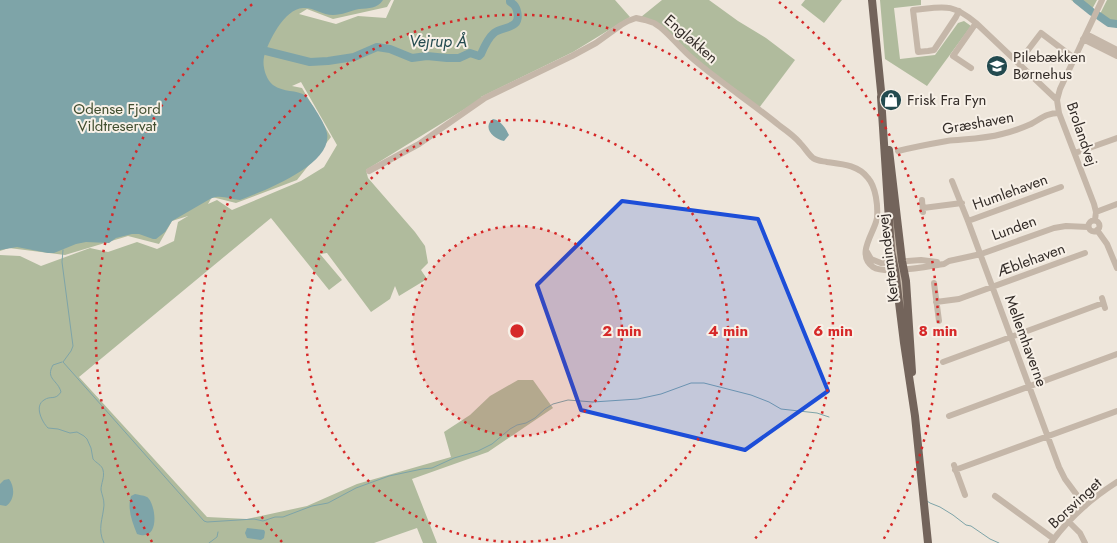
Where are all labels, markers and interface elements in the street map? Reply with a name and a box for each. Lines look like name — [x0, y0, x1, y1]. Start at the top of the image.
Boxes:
street label: Engløkken — [659, 9, 723, 69]
water label: Vejrup Å — [409, 30, 467, 53]
place label: Pilebækken Børnehus — [1013, 46, 1086, 85]
school or university icon: Pilebækken Børnehus — [985, 54, 1009, 78]
shop icon: Frisk Fra Fyn — [879, 88, 903, 112]
place label: Frisk Fra Fyn — [907, 89, 986, 111]
park label: Odense Fjord Vildtreservat — [73, 98, 161, 137]
street label: Brolandvej — [1061, 99, 1103, 169]
street label: Græshaven — [941, 106, 1015, 140]
street label: Humlehaven — [969, 168, 1051, 216]
street label: Lunden — [988, 210, 1040, 246]
street label: Kertemindevej — [872, 212, 904, 304]
street label: Æblehaven — [994, 238, 1068, 282]
street label: Mellemhaverne — [999, 292, 1053, 390]
text: 2 min — [602, 320, 642, 342]
text: 4 min — [708, 320, 748, 342]
text: 6 min — [813, 320, 853, 342]
text: 8 min — [919, 320, 957, 342]
centre of rings — [508, 322, 526, 340]
street label: Borsvinget — [1043, 472, 1107, 534]

